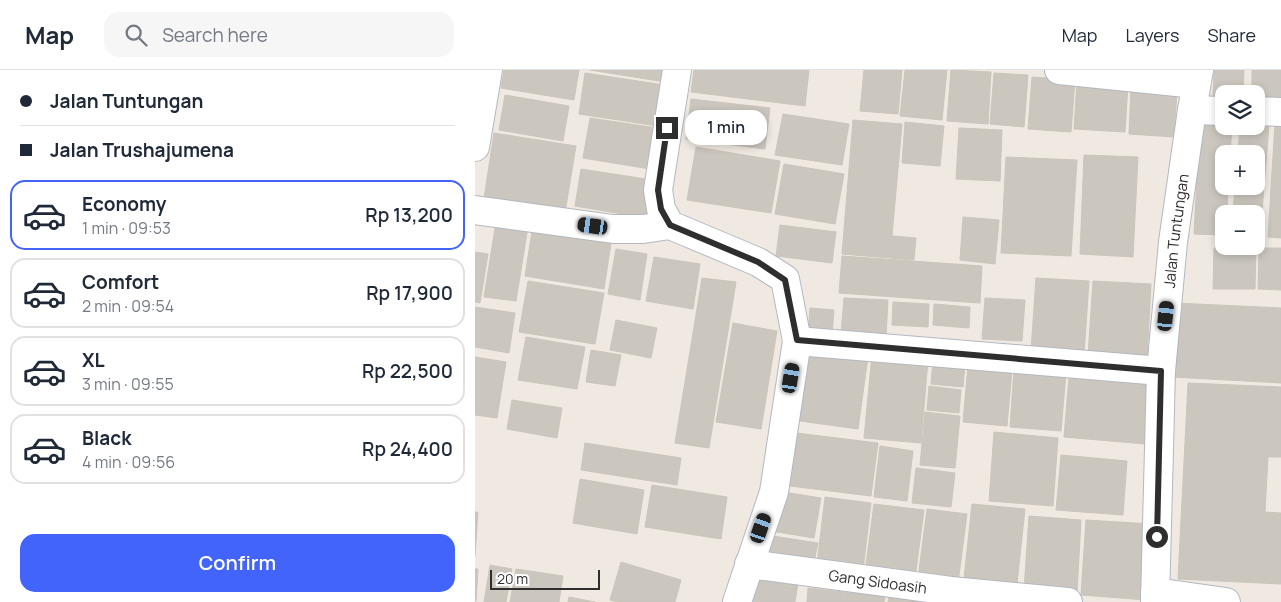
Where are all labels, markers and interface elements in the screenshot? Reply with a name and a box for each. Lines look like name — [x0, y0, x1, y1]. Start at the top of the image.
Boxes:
search box — [104, 12, 454, 57]
text: Map — [25, 18, 74, 51]
icon: search — [122, 21, 150, 49]
text: Search here — [162, 22, 268, 48]
text: Map — [1062, 23, 1097, 47]
text: Layers — [1125, 23, 1179, 47]
text: Share — [1207, 23, 1256, 47]
map controls — [1215, 85, 1265, 255]
button: layers — [1215, 85, 1265, 135]
text: Jalan Tuntungan — [50, 88, 203, 114]
callout: 1 min — [685, 110, 767, 146]
text: 1 min — [707, 116, 745, 138]
route end — [656, 117, 678, 139]
text: Jalan Trushajumena — [50, 137, 234, 163]
button: + — [1215, 145, 1265, 195]
street label: Jalan Tuntungan — [1158, 172, 1193, 289]
text: Economy — [82, 191, 166, 217]
icon: car — [22, 193, 67, 238]
text: Rp 13,200 — [365, 202, 453, 228]
button: − — [1215, 205, 1265, 255]
car — [577, 216, 608, 236]
text: 1 min · 09:53 — [82, 217, 171, 239]
text: Comfort — [82, 269, 159, 295]
icon: car — [22, 271, 67, 316]
text: Rp 17,900 — [366, 280, 453, 306]
text: 2 min · 09:54 — [82, 295, 174, 317]
car — [1156, 300, 1175, 332]
text: XL — [82, 347, 105, 373]
icon: car — [22, 349, 67, 394]
text: Rp 22,500 — [362, 358, 453, 384]
car — [781, 362, 800, 394]
text: 3 min · 09:55 — [82, 373, 174, 395]
text: Black — [82, 425, 131, 451]
icon: car — [22, 427, 67, 472]
text: Rp 24,400 — [362, 436, 453, 462]
text: 4 min · 09:56 — [82, 451, 175, 473]
car — [749, 511, 772, 545]
route start — [1146, 526, 1168, 548]
button: Confirm — [20, 534, 455, 592]
street label: Gang Sidoasih — [827, 564, 928, 598]
scale bar — [490, 567, 600, 590]
text: 20 m — [497, 569, 528, 588]

